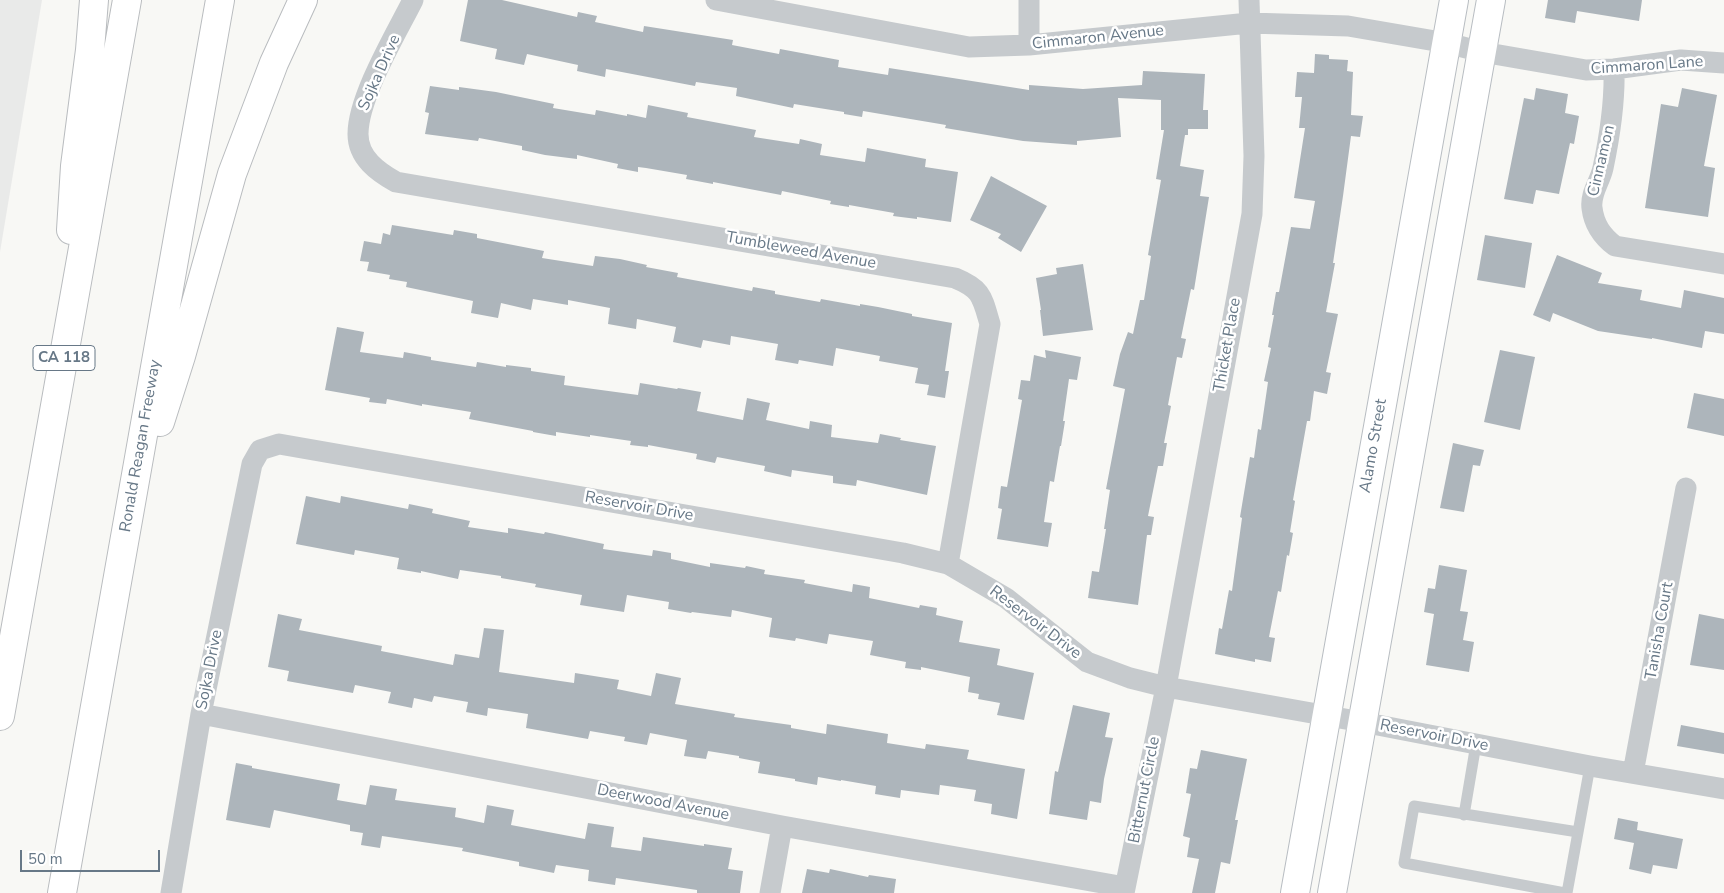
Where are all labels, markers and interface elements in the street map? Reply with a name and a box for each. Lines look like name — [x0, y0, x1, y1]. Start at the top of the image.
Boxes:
street label: Cimmaron Avenue — [1031, 22, 1165, 54]
street label: Sojka Drive — [355, 32, 405, 114]
street label: Cimmaron Lane — [1590, 52, 1704, 80]
street label: Cinnamon — [1584, 123, 1620, 199]
street label: Tumbleweed Avenue — [725, 228, 877, 274]
street label: Thicket Place — [1210, 297, 1246, 393]
road number: CA 118 — [33, 346, 95, 370]
street label: Ronald Reagan Freeway — [116, 358, 166, 534]
street label: Alamo Street — [1356, 397, 1392, 495]
street label: Reservoir Drive — [583, 488, 695, 526]
street label: Tanisha Court — [1642, 581, 1678, 681]
street label: Reservoir Drive — [985, 582, 1085, 664]
street label: Sojka Drive — [193, 628, 227, 712]
street label: Reservoir Drive — [1378, 716, 1490, 756]
street label: Bitternut Circle — [1125, 735, 1165, 845]
street label: Deerwood Avenue — [595, 781, 731, 825]
scale bar — [22, 840, 162, 872]
text: 50 m — [28, 849, 63, 869]

